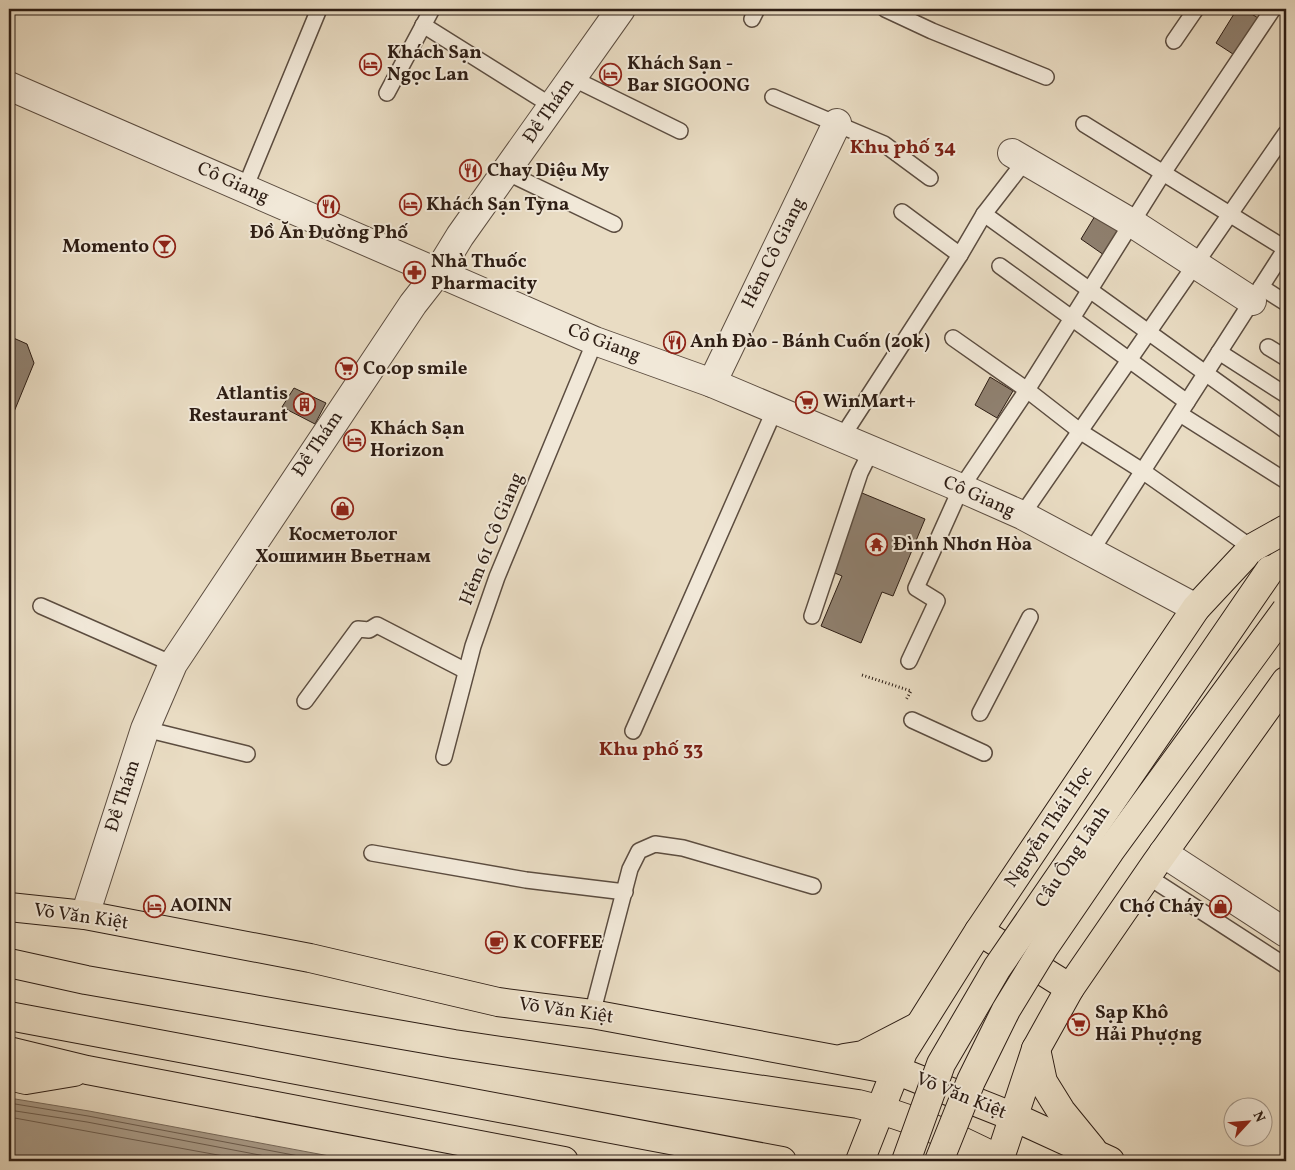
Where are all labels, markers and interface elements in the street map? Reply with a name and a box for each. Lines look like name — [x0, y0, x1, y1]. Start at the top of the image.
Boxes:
place label: Khách Sạn Ngọc Lan — [387, 40, 482, 88]
place label: Khách Sạn - Bar SIGOONG — [627, 51, 750, 99]
hotel icon: Khách Sạn Ngọc Lan — [359, 52, 383, 76]
hotel icon: Khách Sạn - Bar SIGOONG — [599, 63, 623, 87]
street label: Ðề Thám — [517, 73, 581, 149]
district label: Khu phố 34 — [850, 134, 956, 162]
street label: Cô Giang — [193, 156, 273, 210]
place label: Chay Diệu My — [487, 158, 610, 184]
restaurant icon: Chay Diệu My — [459, 159, 483, 183]
place label: Khách Sạn Tyna — [426, 192, 569, 218]
hotel icon: Khách Sạn Tyna — [398, 193, 422, 217]
street label: Hẻm Cô Giang — [736, 193, 812, 313]
restaurant icon: Đồ Ăn Đường Phố — [317, 195, 341, 219]
place label: Đồ Ăn Đường Phố — [250, 220, 408, 246]
place label: Momento — [62, 234, 149, 260]
bar icon: Momento — [153, 235, 177, 259]
place label: Nhà Thuốc Pharmacity — [431, 249, 537, 297]
pharmacy icon: Nhà Thuốc Pharmacity — [403, 261, 427, 285]
street label: Cô Giang — [564, 317, 644, 369]
place label: Anh Đào - Bánh Cuốn (20k) — [690, 329, 930, 355]
restaurant icon: Anh Đào - Bánh Cuốn (20k) — [662, 330, 686, 354]
place label: Co.op smile — [363, 356, 468, 382]
supermarket icon: Co.op smile — [335, 357, 359, 381]
place label: Atlantis Restaurant — [189, 381, 288, 429]
place label: WinMart+ — [823, 389, 916, 415]
supermarket icon: WinMart+ — [795, 390, 819, 414]
building icon: Atlantis Restaurant — [292, 393, 316, 417]
street label: Ðề Thám — [286, 406, 350, 482]
place label: Khách Sạn Horizon — [370, 416, 465, 464]
hotel icon: Khách Sạn Horizon — [342, 428, 366, 452]
street label: Hẻm 61 Cô Giang — [454, 469, 530, 609]
street label: Cô Giang — [939, 470, 1019, 524]
shop icon: Косметолог Хошимин Вьетнам — [331, 497, 355, 521]
place label: Косметолог Хошимин Вьетнам — [255, 522, 431, 570]
place label: Đình Nhơn Hòa — [893, 532, 1032, 558]
temple icon: Đình Nhơn Hòa — [865, 533, 889, 557]
district label: Khu phố 33 — [599, 736, 703, 764]
street label: Ðề Thám — [99, 756, 147, 835]
street label: Nguyễn Thái Học — [999, 761, 1099, 893]
street label: Cầu Ông Lãnh — [1029, 801, 1117, 913]
place label: AOINN — [170, 893, 232, 919]
hotel icon: AOINN — [142, 894, 166, 918]
place label: Chợ Cháy — [1119, 894, 1204, 920]
shop icon: Chợ Cháy — [1208, 895, 1232, 919]
street label: Võ Văn Kiệt — [32, 897, 130, 937]
place label: K COFFEE — [513, 930, 603, 956]
cafe icon: K COFFEE — [485, 931, 509, 955]
street label: Võ Văn Kiệt — [517, 991, 615, 1031]
place label: Sạp Khô Hải Phựợng — [1095, 1000, 1202, 1048]
supermarket icon: Sạp Khô Hải Phựợng — [1067, 1012, 1091, 1036]
street label: Võ Văn Kiệt — [912, 1066, 1010, 1126]
north arrow — [1222, 1098, 1272, 1148]
text: N — [1248, 1108, 1269, 1126]

